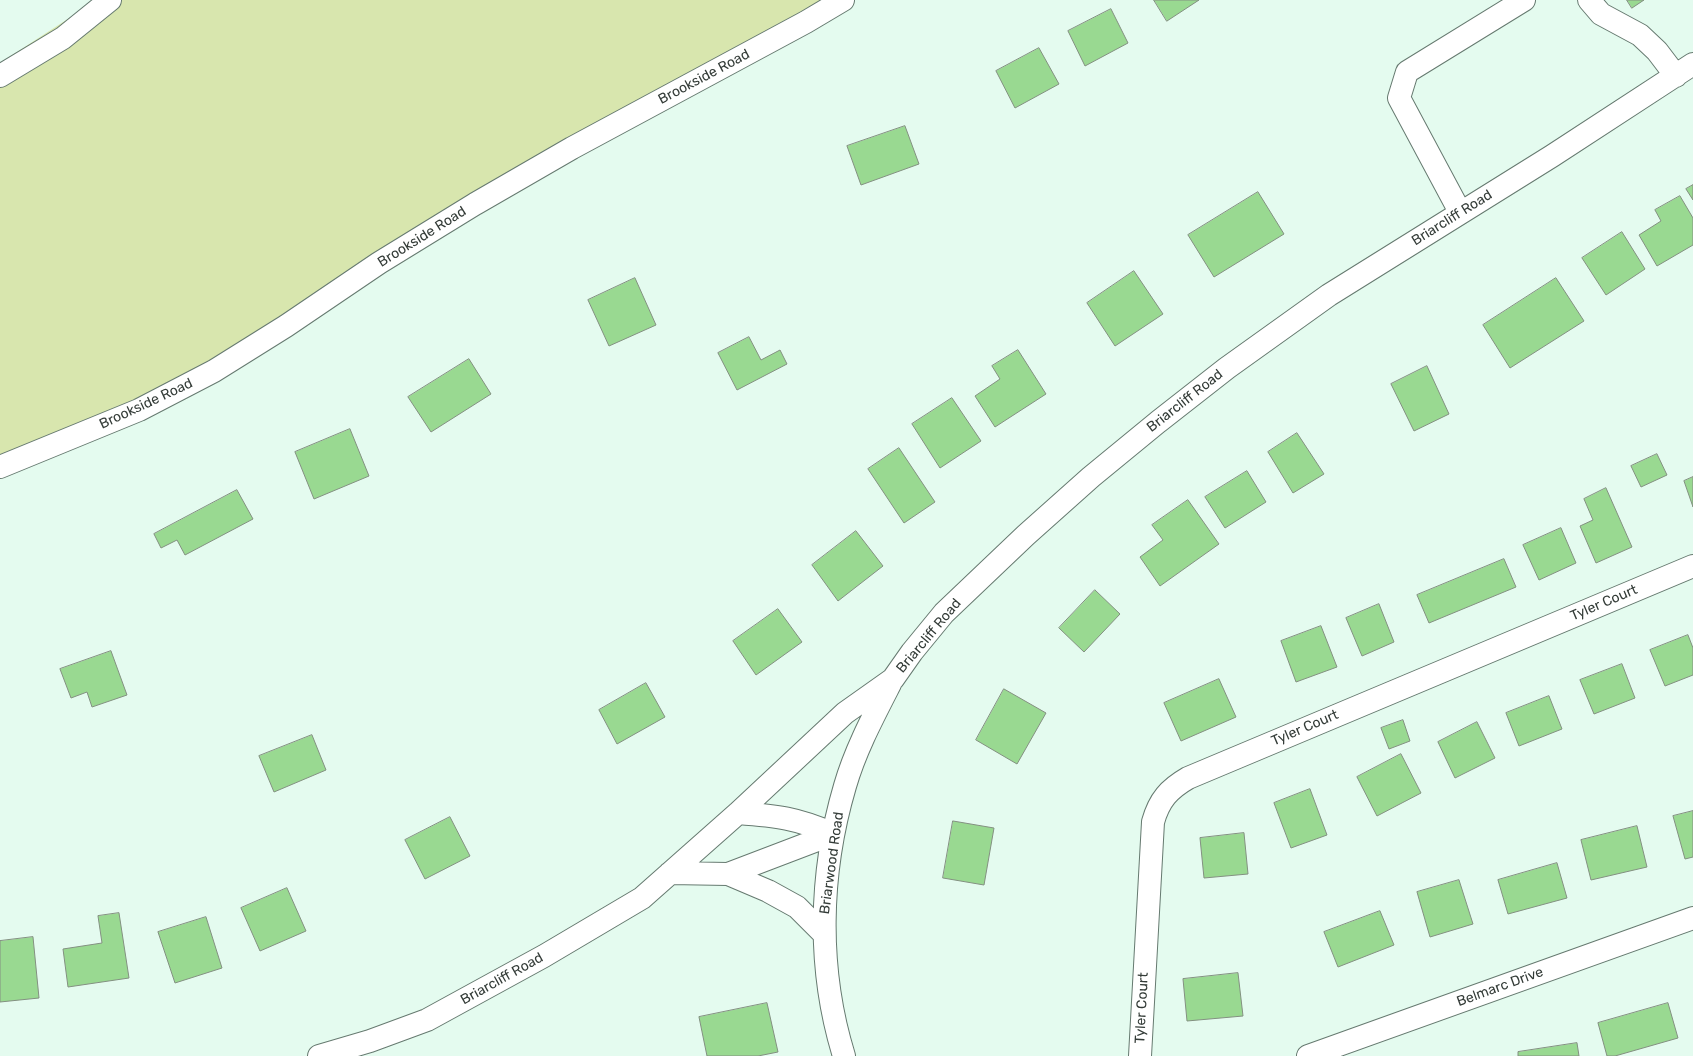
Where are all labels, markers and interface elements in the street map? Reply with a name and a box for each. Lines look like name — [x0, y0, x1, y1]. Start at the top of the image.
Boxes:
street label: Brookside Road — [655, 46, 753, 108]
street label: Briarcliff Road — [1409, 187, 1495, 249]
street label: Brookside Road — [375, 203, 469, 271]
street label: Briarcliff Road — [1144, 366, 1226, 436]
street label: Brookside Road — [97, 375, 195, 433]
street label: Tyler Court — [1568, 581, 1640, 625]
street label: Briarcliff Road — [893, 595, 965, 677]
street label: Tyler Court — [1269, 706, 1341, 750]
street label: Briarwood Road — [817, 811, 847, 915]
street label: Briarcliff Road — [458, 949, 546, 1009]
street label: Belmarc Drive — [1454, 964, 1546, 1010]
street label: Tyler Court — [1132, 972, 1152, 1044]

